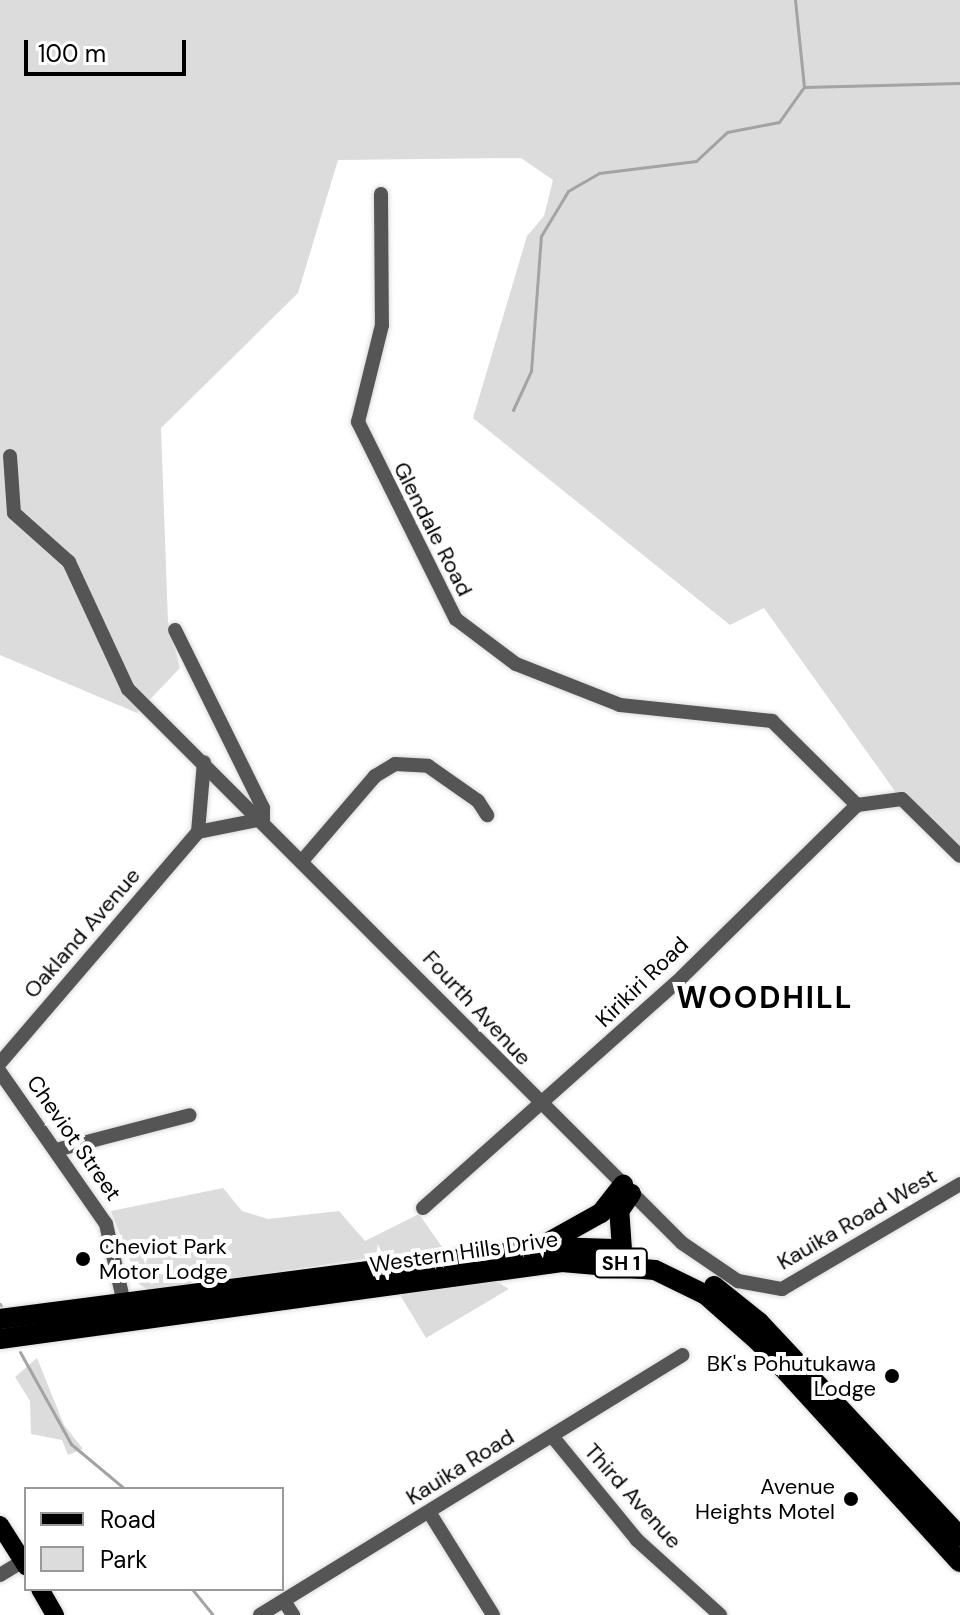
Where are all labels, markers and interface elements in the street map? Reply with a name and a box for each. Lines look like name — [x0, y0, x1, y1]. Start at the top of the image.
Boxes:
scale bar — [28, 24, 190, 74]
text: 100 m — [38, 38, 106, 69]
street label: Glendale Road — [388, 458, 478, 600]
street label: Oakland Avenue — [18, 862, 146, 1004]
street label: Kirikiri Road — [590, 931, 694, 1033]
street label: Fourth Avenue — [417, 945, 537, 1071]
district label: WOODHILL — [677, 980, 853, 1016]
street label: Cheviot Street — [21, 1070, 127, 1206]
street label: Kauika Road West — [772, 1163, 942, 1275]
street label: Western Hills Drive — [368, 1226, 560, 1278]
place label: Cheviot Park Motor Lodge — [99, 1233, 228, 1284]
road number: SH 1 — [593, 1247, 649, 1279]
marker: Cheviot Park Motor Lodge — [74, 1250, 92, 1268]
place label: BK's Pohutukawa Lodge — [707, 1350, 876, 1402]
marker: BK's Pohutukawa Lodge — [883, 1367, 901, 1385]
street label: Kauika Road — [401, 1423, 519, 1511]
street label: Third Avenue — [579, 1438, 687, 1554]
place label: Avenue Heights Motel — [695, 1473, 835, 1524]
legend — [24, 1487, 284, 1591]
marker: Avenue Heights Motel — [842, 1490, 860, 1508]
text: Road — [100, 1504, 156, 1535]
text: Park — [100, 1544, 147, 1575]

